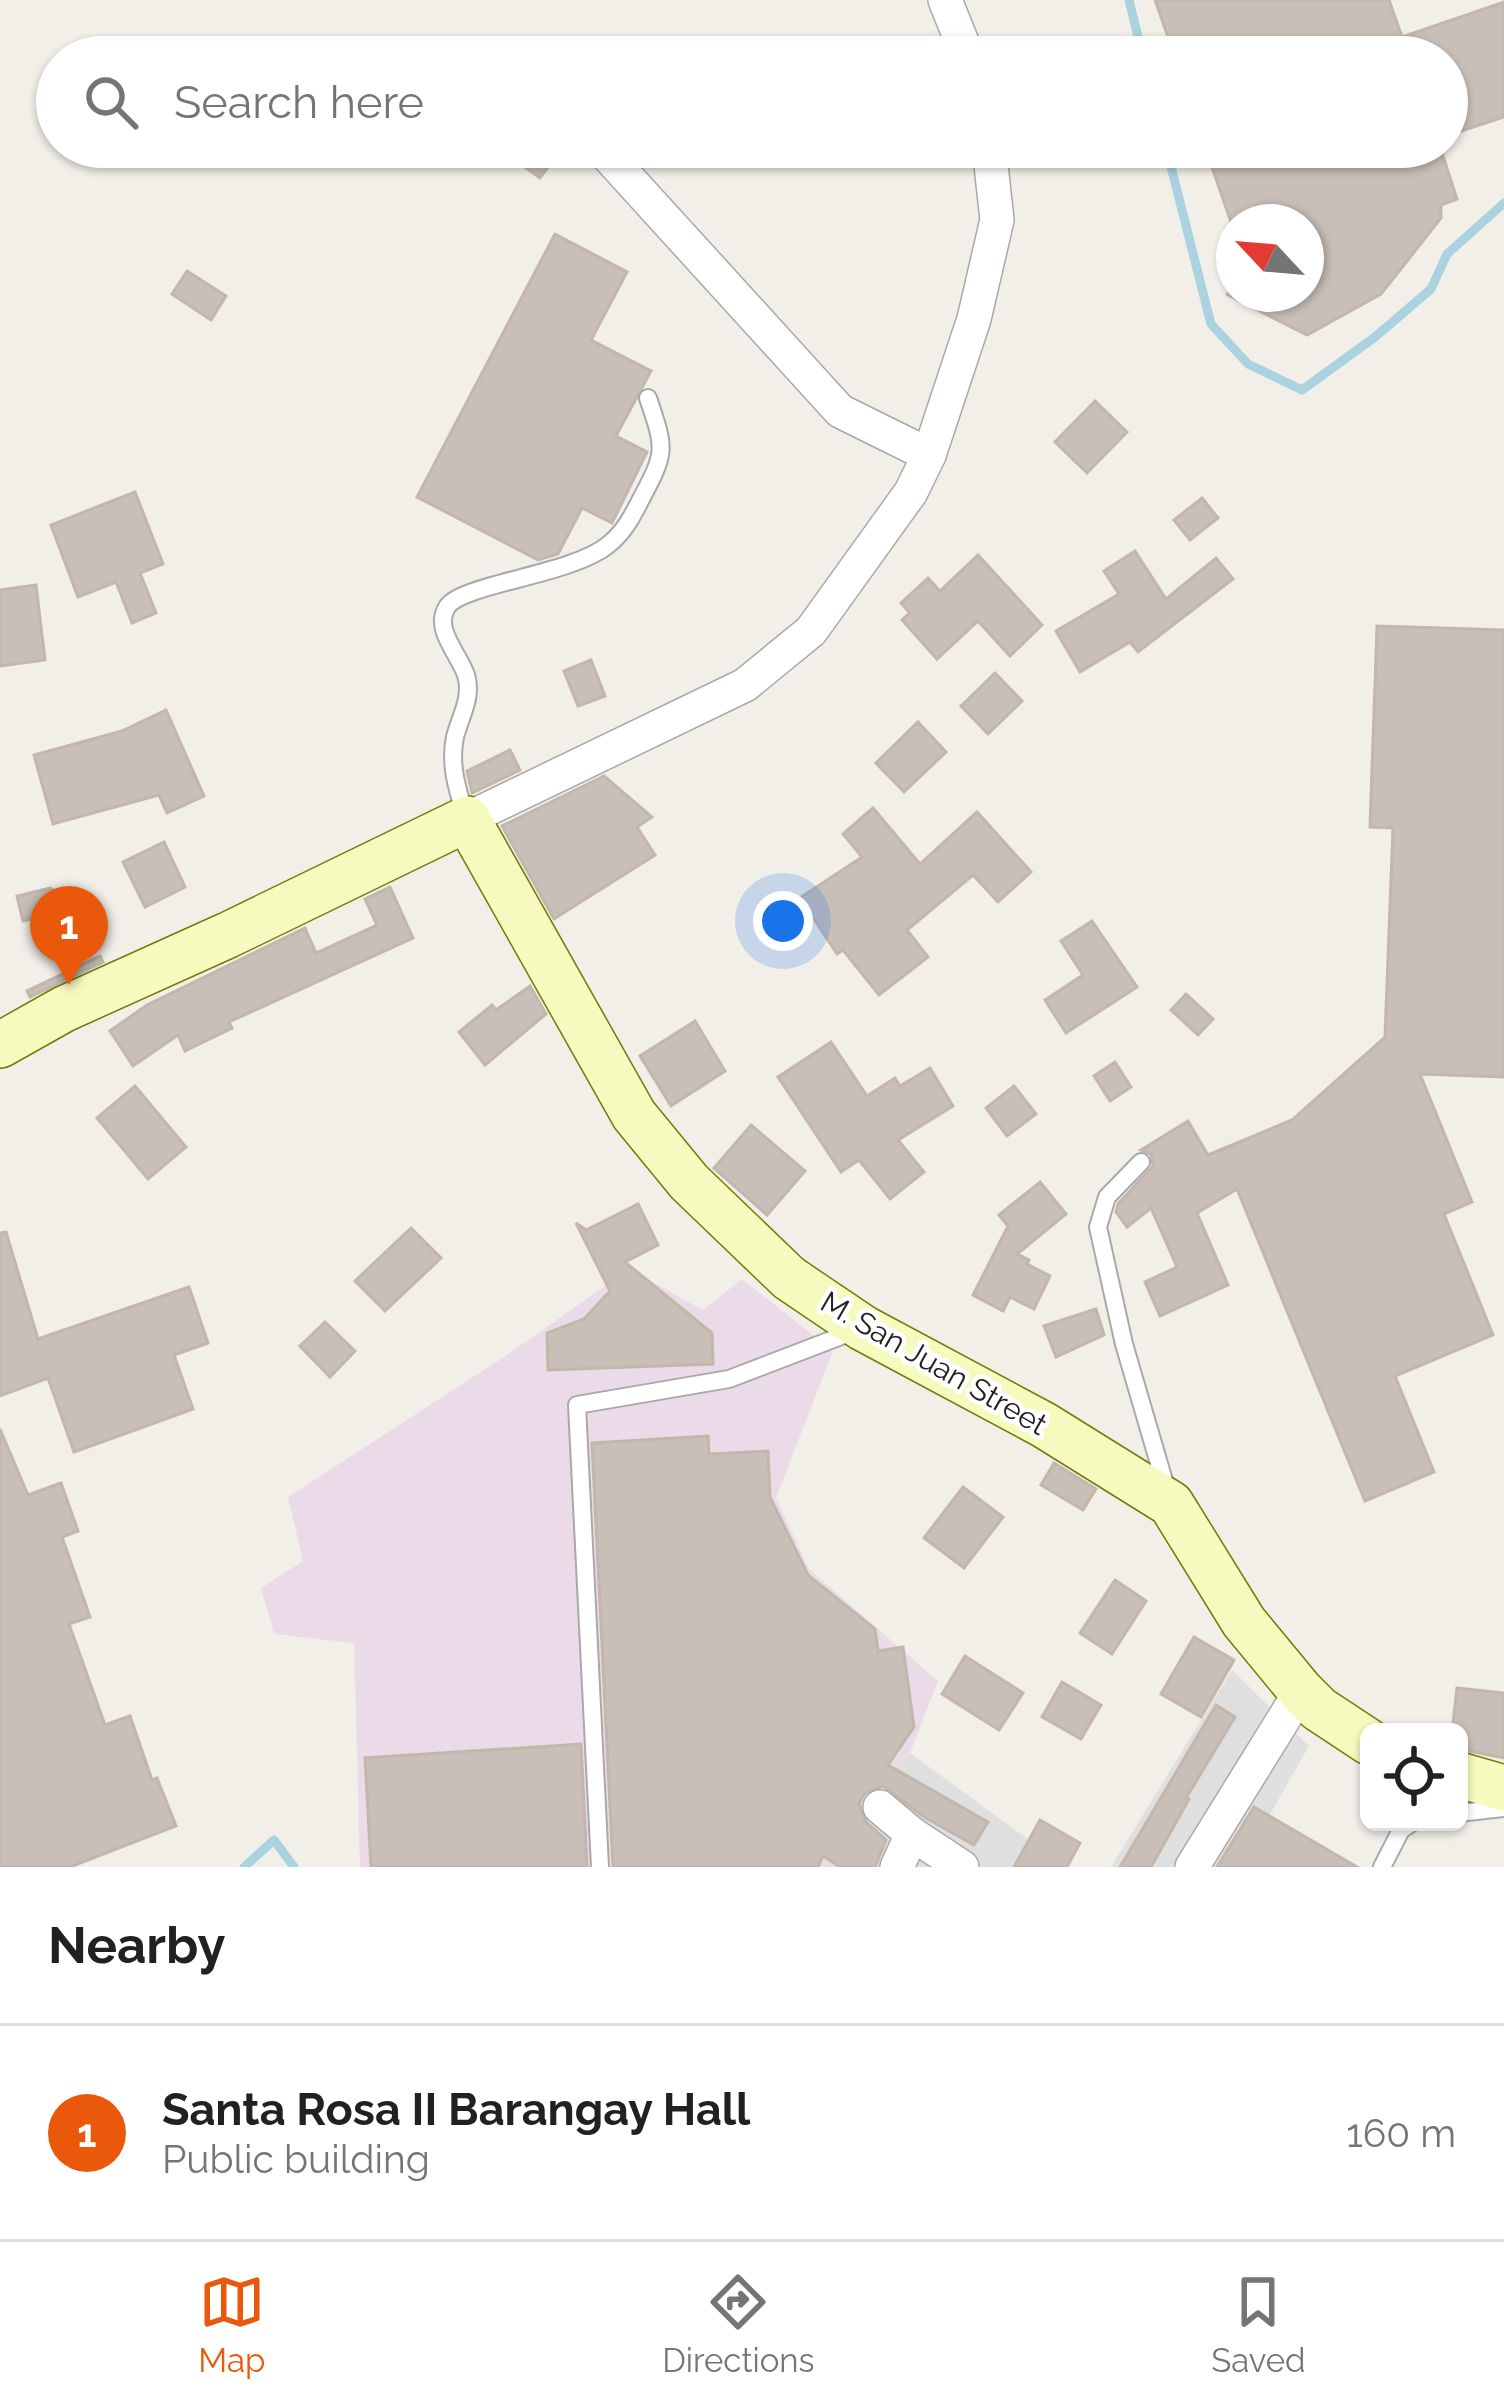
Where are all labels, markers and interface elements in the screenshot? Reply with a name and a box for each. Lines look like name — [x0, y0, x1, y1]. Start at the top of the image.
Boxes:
search box — [36, 36, 1468, 168]
icon: search — [78, 69, 144, 135]
text: Search here — [174, 76, 424, 129]
north arrow — [1216, 204, 1324, 312]
pin: 1 — [30, 886, 108, 985]
your location — [753, 891, 813, 951]
street label: M. San Juan Street — [815, 1284, 1053, 1442]
map controls — [1360, 1723, 1468, 1831]
button: locate — [1360, 1723, 1468, 1831]
text: Nearby — [48, 1915, 225, 1975]
text: Santa Rosa II Barangay Hall — [162, 2083, 750, 2136]
text: 1 — [77, 2110, 97, 2156]
text: 160 m — [1346, 2110, 1456, 2156]
text: Public building — [162, 2136, 430, 2182]
tab: Map — [198, 2269, 265, 2380]
tab: Directions — [662, 2269, 815, 2380]
tab: Saved — [1211, 2269, 1306, 2380]

